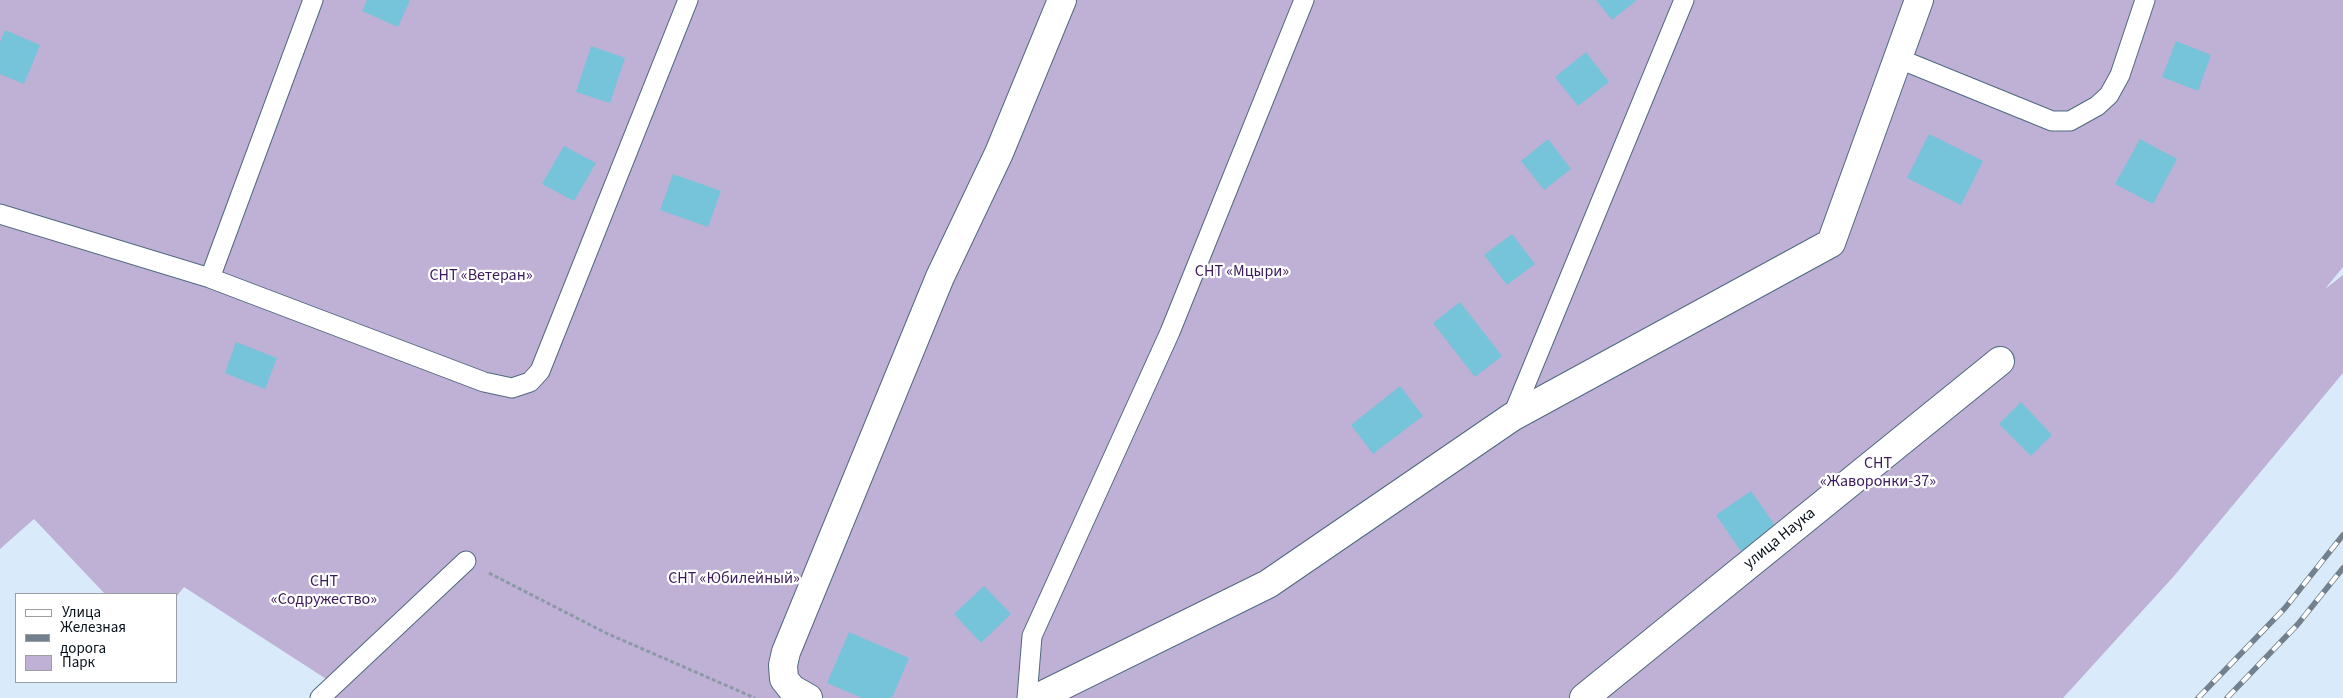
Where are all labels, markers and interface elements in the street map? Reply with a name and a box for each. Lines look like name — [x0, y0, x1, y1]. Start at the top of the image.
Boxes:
park label: СНТ «Мцыри» — [1195, 262, 1289, 282]
park label: СНТ «Ветеран» — [429, 266, 533, 286]
park label: СНТ «Жаворонки-37» — [1820, 454, 1936, 492]
street label: улица Наука — [1740, 504, 1820, 574]
park label: СНТ «Юбилейный» — [668, 569, 800, 589]
park label: СНТ «Содружество» — [271, 572, 377, 610]
legend — [15, 593, 178, 683]
text: Улица — [62, 602, 101, 623]
text: Железная дорога — [60, 617, 126, 659]
text: Парк — [62, 652, 95, 673]

